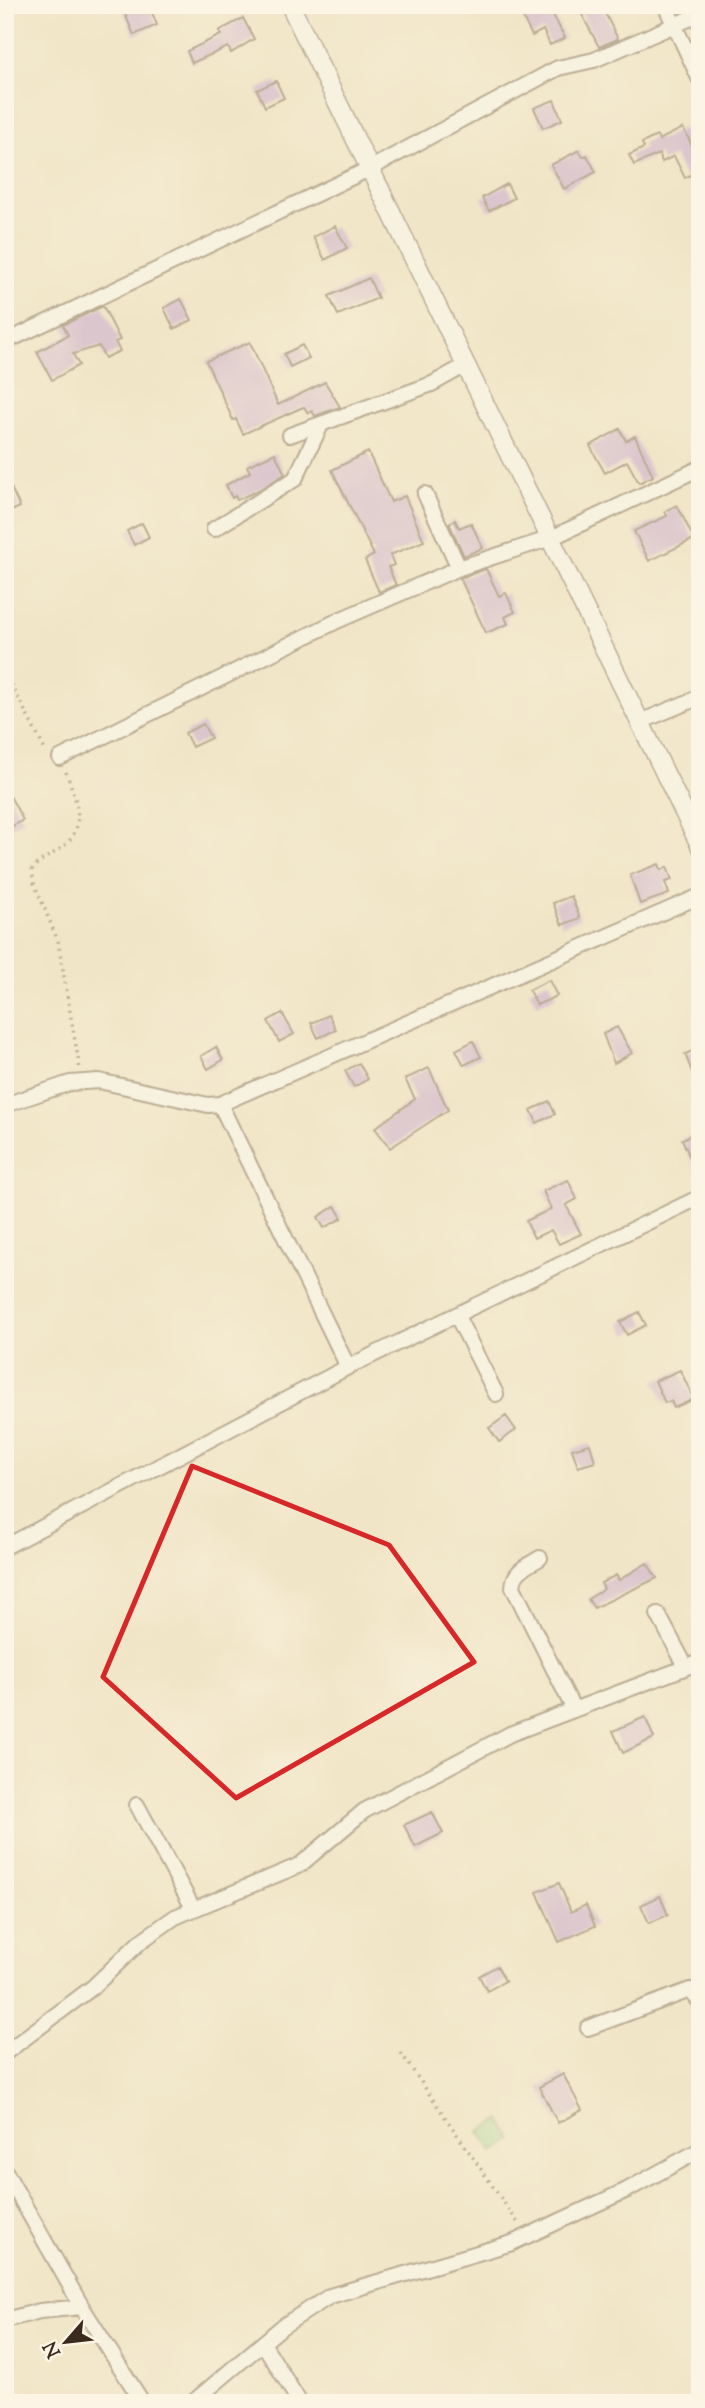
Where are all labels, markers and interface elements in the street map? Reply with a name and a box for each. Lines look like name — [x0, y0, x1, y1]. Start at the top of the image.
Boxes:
north arrow — [32, 2306, 102, 2376]
text: N — [38, 2336, 69, 2362]

